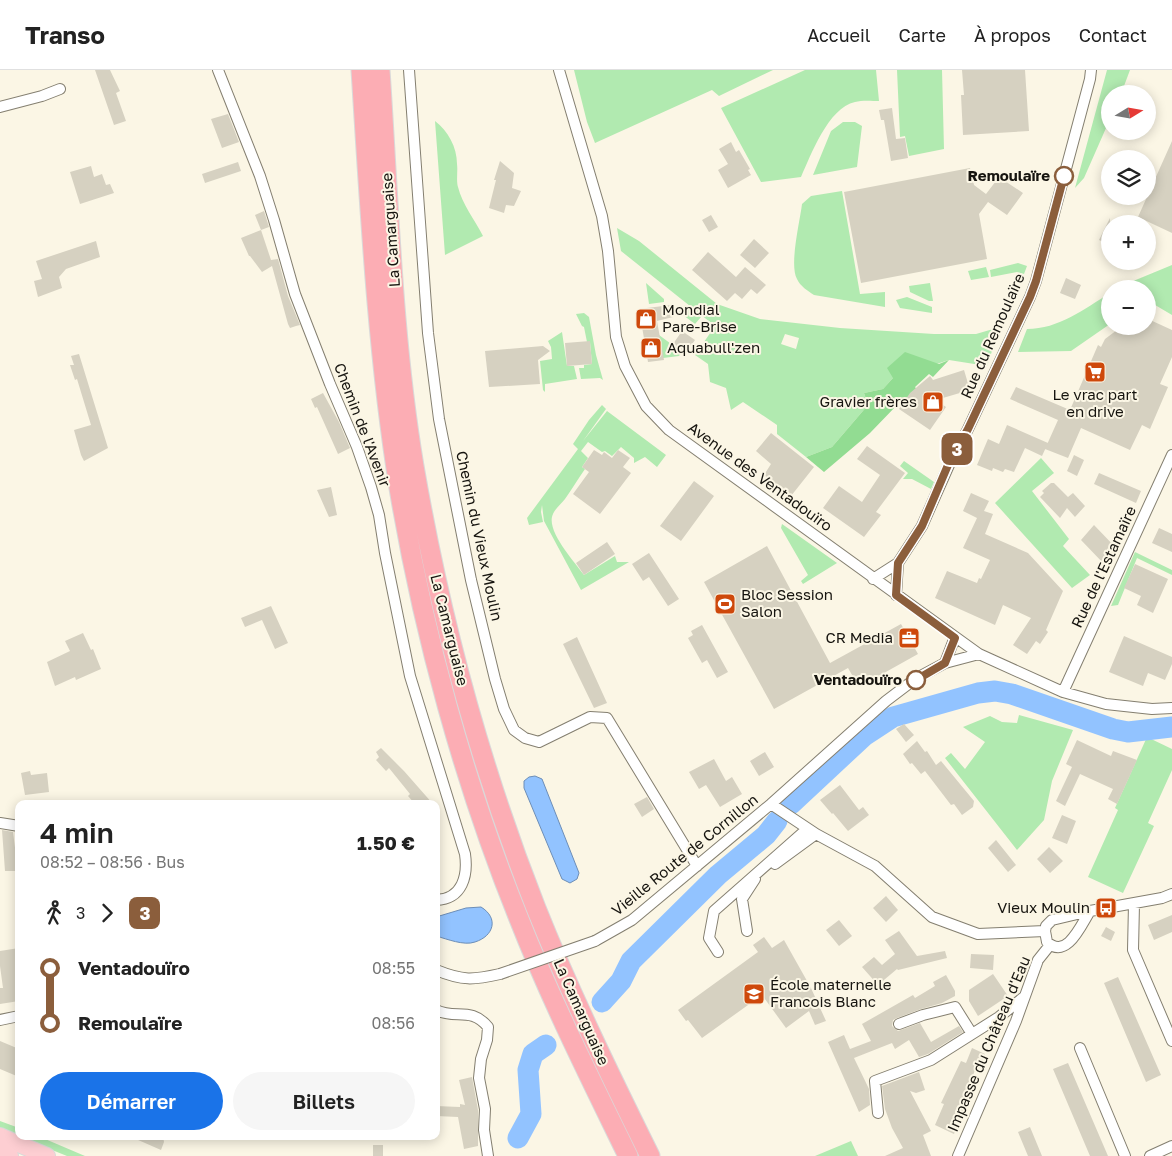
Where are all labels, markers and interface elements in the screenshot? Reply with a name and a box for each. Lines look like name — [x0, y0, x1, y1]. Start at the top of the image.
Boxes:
text: Transo — [25, 20, 105, 49]
text: Accueil — [807, 24, 871, 46]
text: Carte — [899, 24, 946, 46]
text: À propos — [974, 24, 1051, 46]
text: Contact — [1079, 24, 1147, 46]
north arrow — [1101, 85, 1156, 140]
map controls — [1101, 85, 1156, 335]
button: layers — [1101, 150, 1156, 205]
place label: Remoulaïre — [968, 166, 1050, 184]
marker: Remoulaïre — [1054, 166, 1074, 186]
street label: La Camarguaise — [377, 172, 403, 288]
button: + — [1101, 215, 1156, 270]
street label: Rue du Remoulaïre — [956, 270, 1028, 401]
button: − — [1101, 280, 1156, 335]
place label: Mondial Pare-Brise — [662, 300, 737, 335]
shop icon: Mondial Pare-Brise — [634, 307, 658, 331]
shop icon: Aquabull'zen — [639, 336, 663, 360]
place label: Aquabull'zen — [667, 338, 760, 356]
street label: Chemin de l'Avenir — [331, 360, 395, 489]
supermarket icon: Le vrac part en drive — [1083, 360, 1107, 384]
place label: Le vrac part en drive — [1052, 385, 1138, 420]
shop icon: Gravier frères — [921, 390, 945, 414]
place label: Gravier frères — [820, 392, 917, 410]
street label: Avenue des Ventadouïro — [685, 418, 836, 535]
line badge: 3 — [941, 433, 973, 465]
text: 3 — [952, 438, 962, 460]
street label: Chemin du Vieux Moulin — [453, 449, 507, 622]
street label: Rue de l'Estamaïre — [1067, 503, 1139, 630]
street label: La Camarguaise — [427, 572, 473, 688]
place label: Bloc Session Salon — [741, 585, 833, 620]
sports icon: Bloc Session Salon — [713, 592, 737, 616]
office icon: CR Media — [897, 626, 921, 650]
place label: CR Media — [826, 628, 893, 646]
place label: Ventadouïro — [814, 670, 902, 688]
marker: Ventadouïro — [906, 670, 926, 690]
street label: Vieille Route de Cornillon — [608, 790, 761, 919]
text: 4 min — [40, 816, 114, 849]
text: 1.50 € — [357, 831, 415, 854]
text: 08:52 – 08:56 · Bus — [40, 852, 185, 872]
bus stop icon: Vieux Moulin — [1094, 896, 1118, 920]
place label: Vieux Moulin — [997, 898, 1090, 916]
icon: walk — [40, 899, 68, 927]
icon: forward — [93, 899, 121, 927]
text: 3 — [139, 902, 150, 924]
text: 3 — [76, 903, 85, 923]
street label: Impasse du Château d'Eau — [943, 953, 1033, 1134]
text: Ventadouïro — [78, 956, 190, 979]
street label: La Camarguaise — [550, 956, 614, 1068]
text: 08:55 — [372, 958, 415, 978]
place label: École maternelle Francois Blanc — [770, 975, 892, 1010]
school or university icon: École maternelle Francois Blanc — [742, 982, 766, 1006]
text: Remoulaïre — [78, 1011, 182, 1034]
text: 08:56 — [372, 1013, 415, 1033]
button: Démarrer — [40, 1072, 223, 1130]
button: Billets — [233, 1072, 415, 1130]

